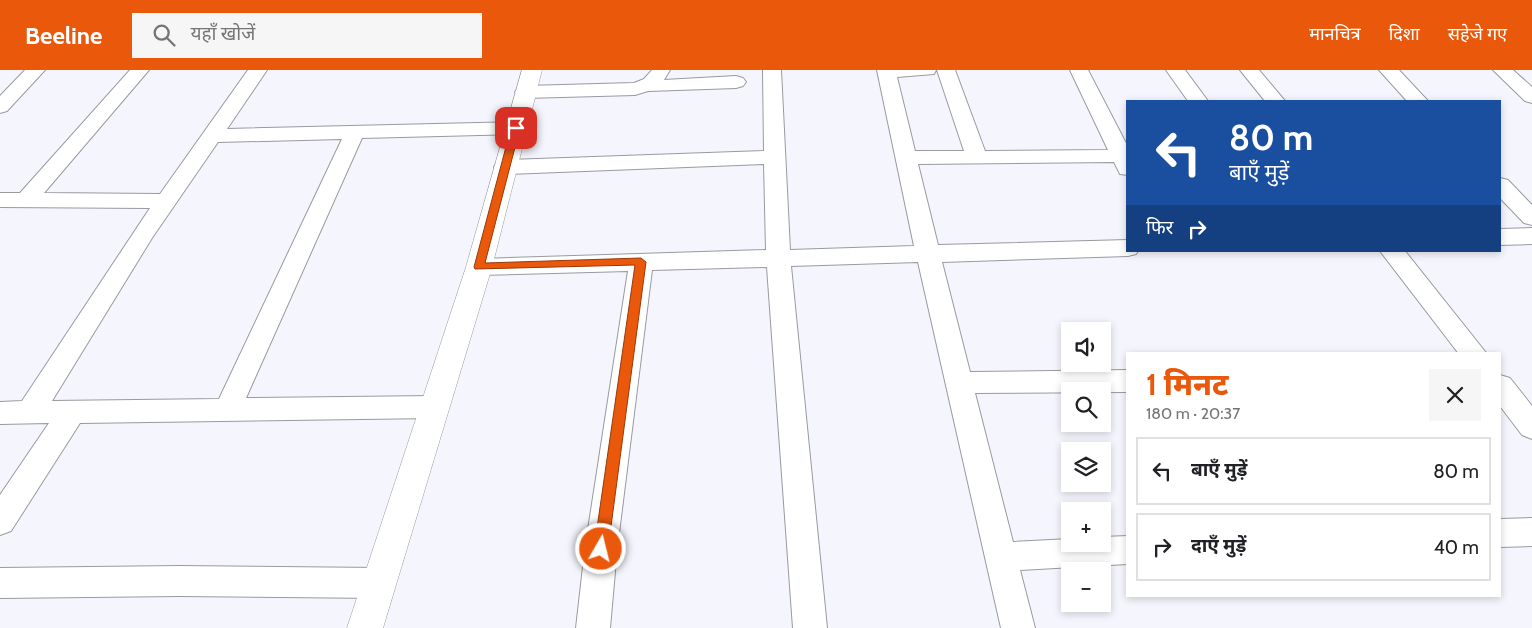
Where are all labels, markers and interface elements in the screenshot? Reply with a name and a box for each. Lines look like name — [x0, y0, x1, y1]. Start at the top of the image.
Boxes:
search box — [132, 13, 482, 58]
text: Beeline — [25, 21, 102, 50]
icon: search — [150, 21, 178, 49]
text: यहाँ खोजें — [190, 22, 255, 45]
text: मानचित्र — [1309, 23, 1361, 45]
text: दिशा — [1389, 23, 1420, 45]
text: सहेजे गए — [1448, 23, 1507, 45]
pin — [495, 107, 537, 149]
icon: arrive — [502, 114, 530, 142]
text: 80 m — [1229, 116, 1313, 159]
icon: left — [1146, 120, 1211, 185]
text: बाएँ मुड़ें — [1229, 159, 1289, 186]
icon: right — [1183, 215, 1211, 243]
text: फिर — [1146, 216, 1173, 239]
map controls — [1061, 322, 1111, 612]
button: sound — [1061, 322, 1111, 372]
text: 1 मिनट — [1146, 366, 1228, 403]
button: close — [1429, 369, 1481, 421]
button: search — [1061, 382, 1111, 432]
text: 180 m · 20:37 — [1146, 404, 1240, 423]
button: layers — [1061, 442, 1111, 492]
icon: left — [1148, 457, 1176, 485]
text: बाएँ मुड़ें — [1191, 458, 1247, 481]
text: 80 m — [1433, 460, 1479, 483]
button: + — [1061, 502, 1111, 552]
position arrow — [574, 522, 626, 574]
icon: right — [1148, 533, 1176, 561]
text: दाएँ मुड़ें — [1191, 534, 1246, 557]
text: 40 m — [1434, 536, 1479, 559]
button: − — [1061, 562, 1111, 612]

